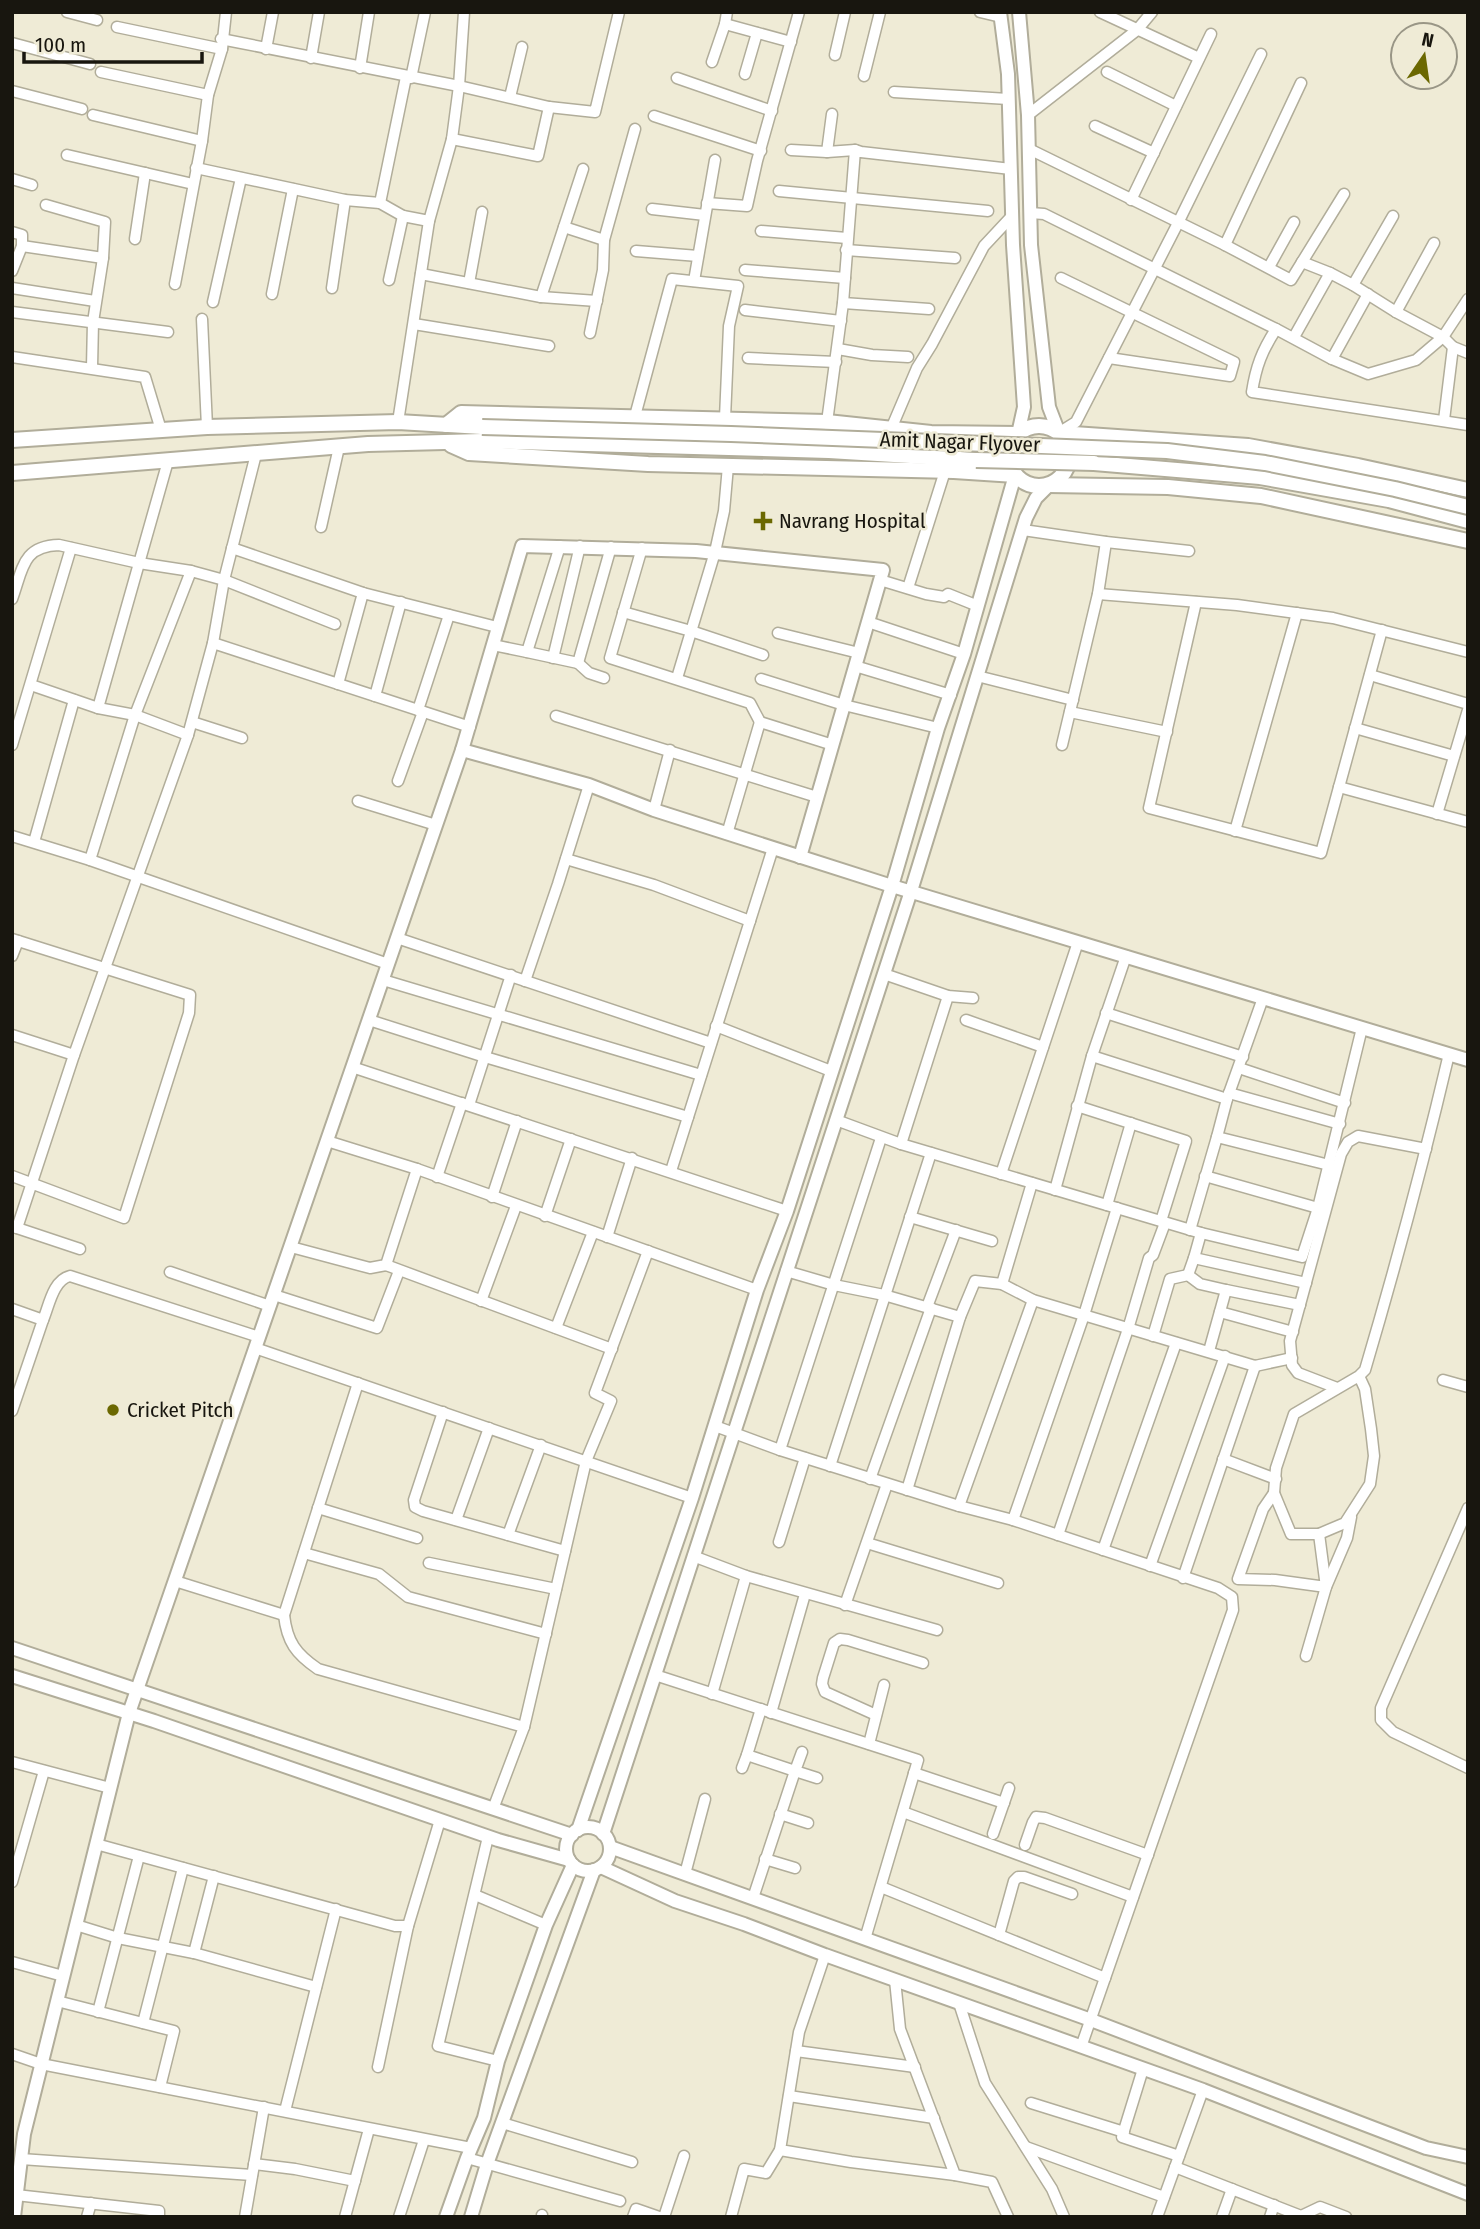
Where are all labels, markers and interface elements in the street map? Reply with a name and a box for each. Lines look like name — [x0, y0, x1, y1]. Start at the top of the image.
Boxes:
scale bar — [24, 21, 203, 65]
north arrow — [1389, 21, 1459, 91]
text: N — [1420, 27, 1436, 52]
text: 100 m — [35, 32, 86, 58]
street label: Amit Nagar Flyover — [879, 426, 1041, 458]
place label: Navrang Hospital — [779, 508, 926, 534]
marker: Navrang Hospital — [753, 511, 773, 531]
place label: Cricket Pitch — [127, 1397, 234, 1423]
marker: Cricket Pitch — [105, 1402, 121, 1418]

